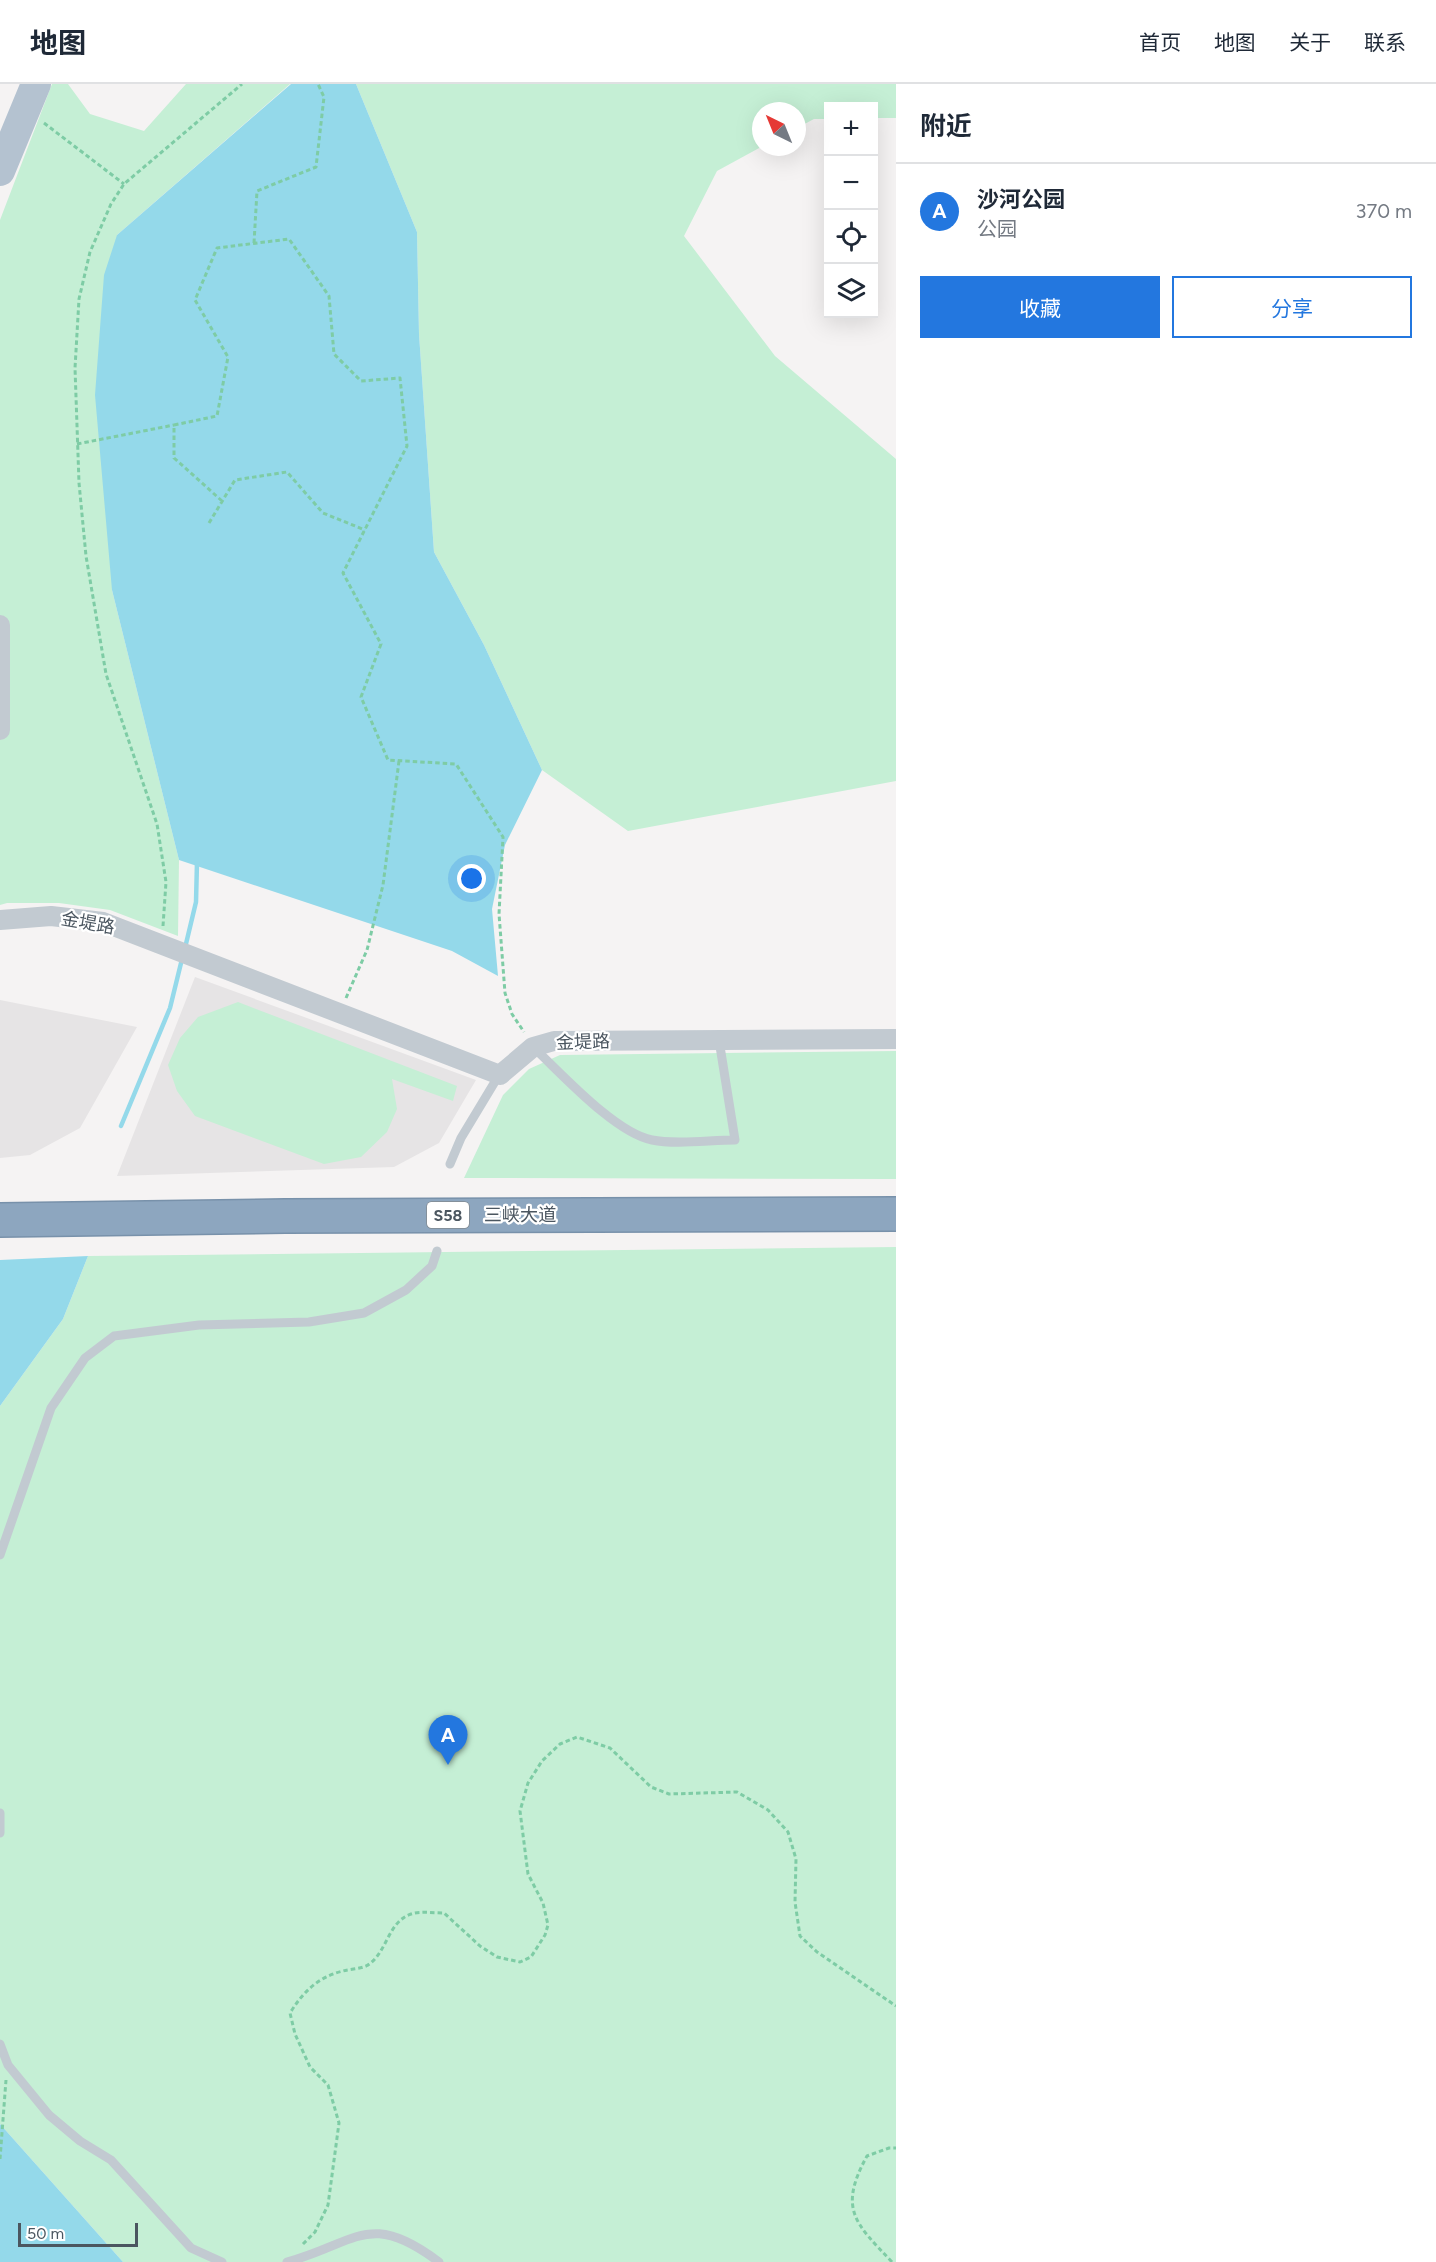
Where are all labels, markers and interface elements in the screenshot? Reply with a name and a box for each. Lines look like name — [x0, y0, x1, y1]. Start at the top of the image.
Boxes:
text: 地图 — [30, 26, 86, 60]
text: 首页 — [1139, 30, 1181, 55]
text: 地图 — [1214, 30, 1256, 55]
text: 关于 — [1289, 30, 1331, 55]
text: 联系 — [1364, 30, 1406, 55]
north arrow — [752, 102, 806, 156]
map controls — [824, 102, 878, 318]
button: + — [824, 102, 878, 156]
text: 附近 — [920, 110, 972, 142]
button: − — [824, 156, 878, 210]
text: 沙河公园 — [977, 186, 1065, 213]
text: A — [932, 199, 947, 223]
text: 370 m — [1356, 199, 1412, 223]
button: locate — [824, 210, 878, 264]
text: 公园 — [977, 217, 1017, 241]
button: layers — [824, 264, 878, 318]
button: 收藏 — [920, 276, 1160, 338]
button: 分享 — [1172, 276, 1412, 338]
your location — [457, 864, 486, 893]
street label: 金堤路 — [60, 907, 116, 939]
street label: 金堤路 — [556, 1030, 610, 1054]
road number: S58 — [427, 1202, 469, 1228]
street label: 三峡大道 — [484, 1204, 556, 1226]
pin: A — [428, 1716, 468, 1765]
scale bar — [18, 2220, 138, 2248]
text: 50 m — [27, 2224, 64, 2243]

